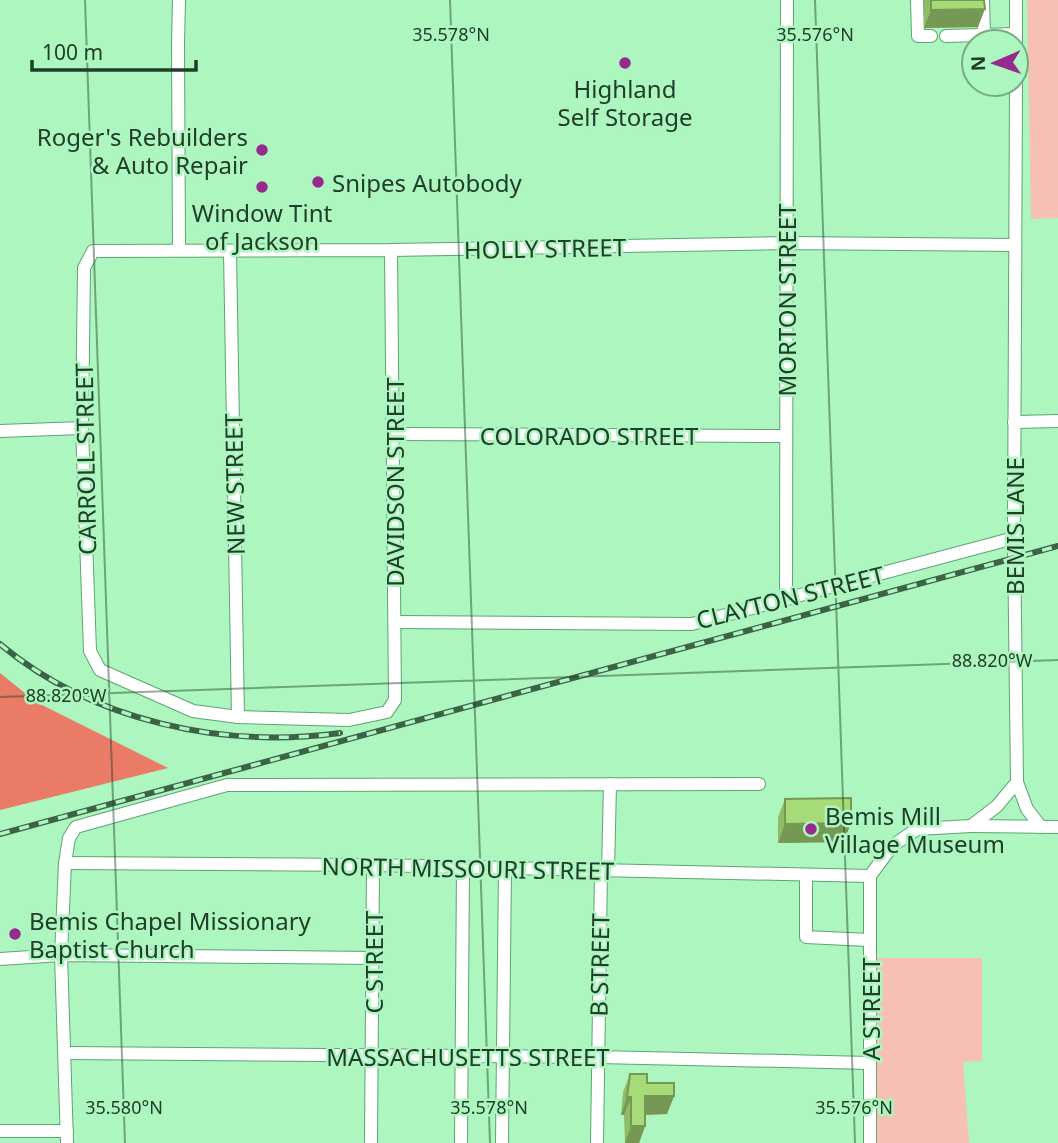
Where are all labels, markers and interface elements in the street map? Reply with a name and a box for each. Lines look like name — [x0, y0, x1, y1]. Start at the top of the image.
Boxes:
text: 35.578°N — [412, 22, 490, 46]
text: 35.576°N — [776, 22, 854, 46]
scale bar — [32, 28, 196, 72]
north arrow — [960, 28, 1030, 98]
text: 100 m — [42, 38, 103, 66]
marker: Highland Self Storage — [617, 55, 633, 71]
text: N — [965, 55, 991, 72]
place label: Highland Self Storage — [558, 72, 692, 133]
place label: Roger's Rebuilders & Auto Repair — [37, 120, 248, 181]
marker: Roger's Rebuilders & Auto Repair — [254, 142, 270, 158]
place label: Snipes Autobody — [332, 166, 523, 199]
marker: Snipes Autobody — [310, 174, 326, 190]
marker: Window Tint of Jackson — [254, 179, 270, 195]
place label: Window Tint of Jackson — [192, 196, 332, 257]
street label: MORTON STREET — [770, 203, 803, 397]
street label: HOLLY STREET — [464, 230, 627, 266]
street label: CARROLL STREET — [67, 362, 103, 555]
street label: DAVIDSON STREET — [378, 377, 411, 587]
street label: NEW STREET — [216, 412, 252, 555]
street label: COLORADO STREET — [480, 419, 699, 452]
street label: BEMIS LANE — [998, 457, 1031, 595]
street label: CLAYTON STREET — [692, 558, 888, 636]
text: 88.820°W — [952, 648, 1033, 672]
text: 88.820°W — [26, 683, 107, 707]
place label: Bemis Mill Village Museum — [825, 799, 1005, 860]
marker: Bemis Mill Village Museum — [803, 821, 819, 837]
street label: NORTH MISSOURI STREET — [321, 849, 615, 887]
place label: Bemis Chapel Missionary Baptist Church — [29, 904, 312, 965]
street label: C STREET — [357, 910, 390, 1013]
street label: B STREET — [582, 912, 616, 1017]
marker: Bemis Chapel Missionary Baptist Church — [7, 926, 23, 942]
street label: A STREET — [854, 957, 887, 1061]
street label: MASSACHUSETTS STREET — [326, 1040, 610, 1073]
text: 35.580°N — [85, 1095, 163, 1119]
text: 35.578°N — [450, 1095, 528, 1119]
text: 35.576°N — [815, 1095, 893, 1119]

